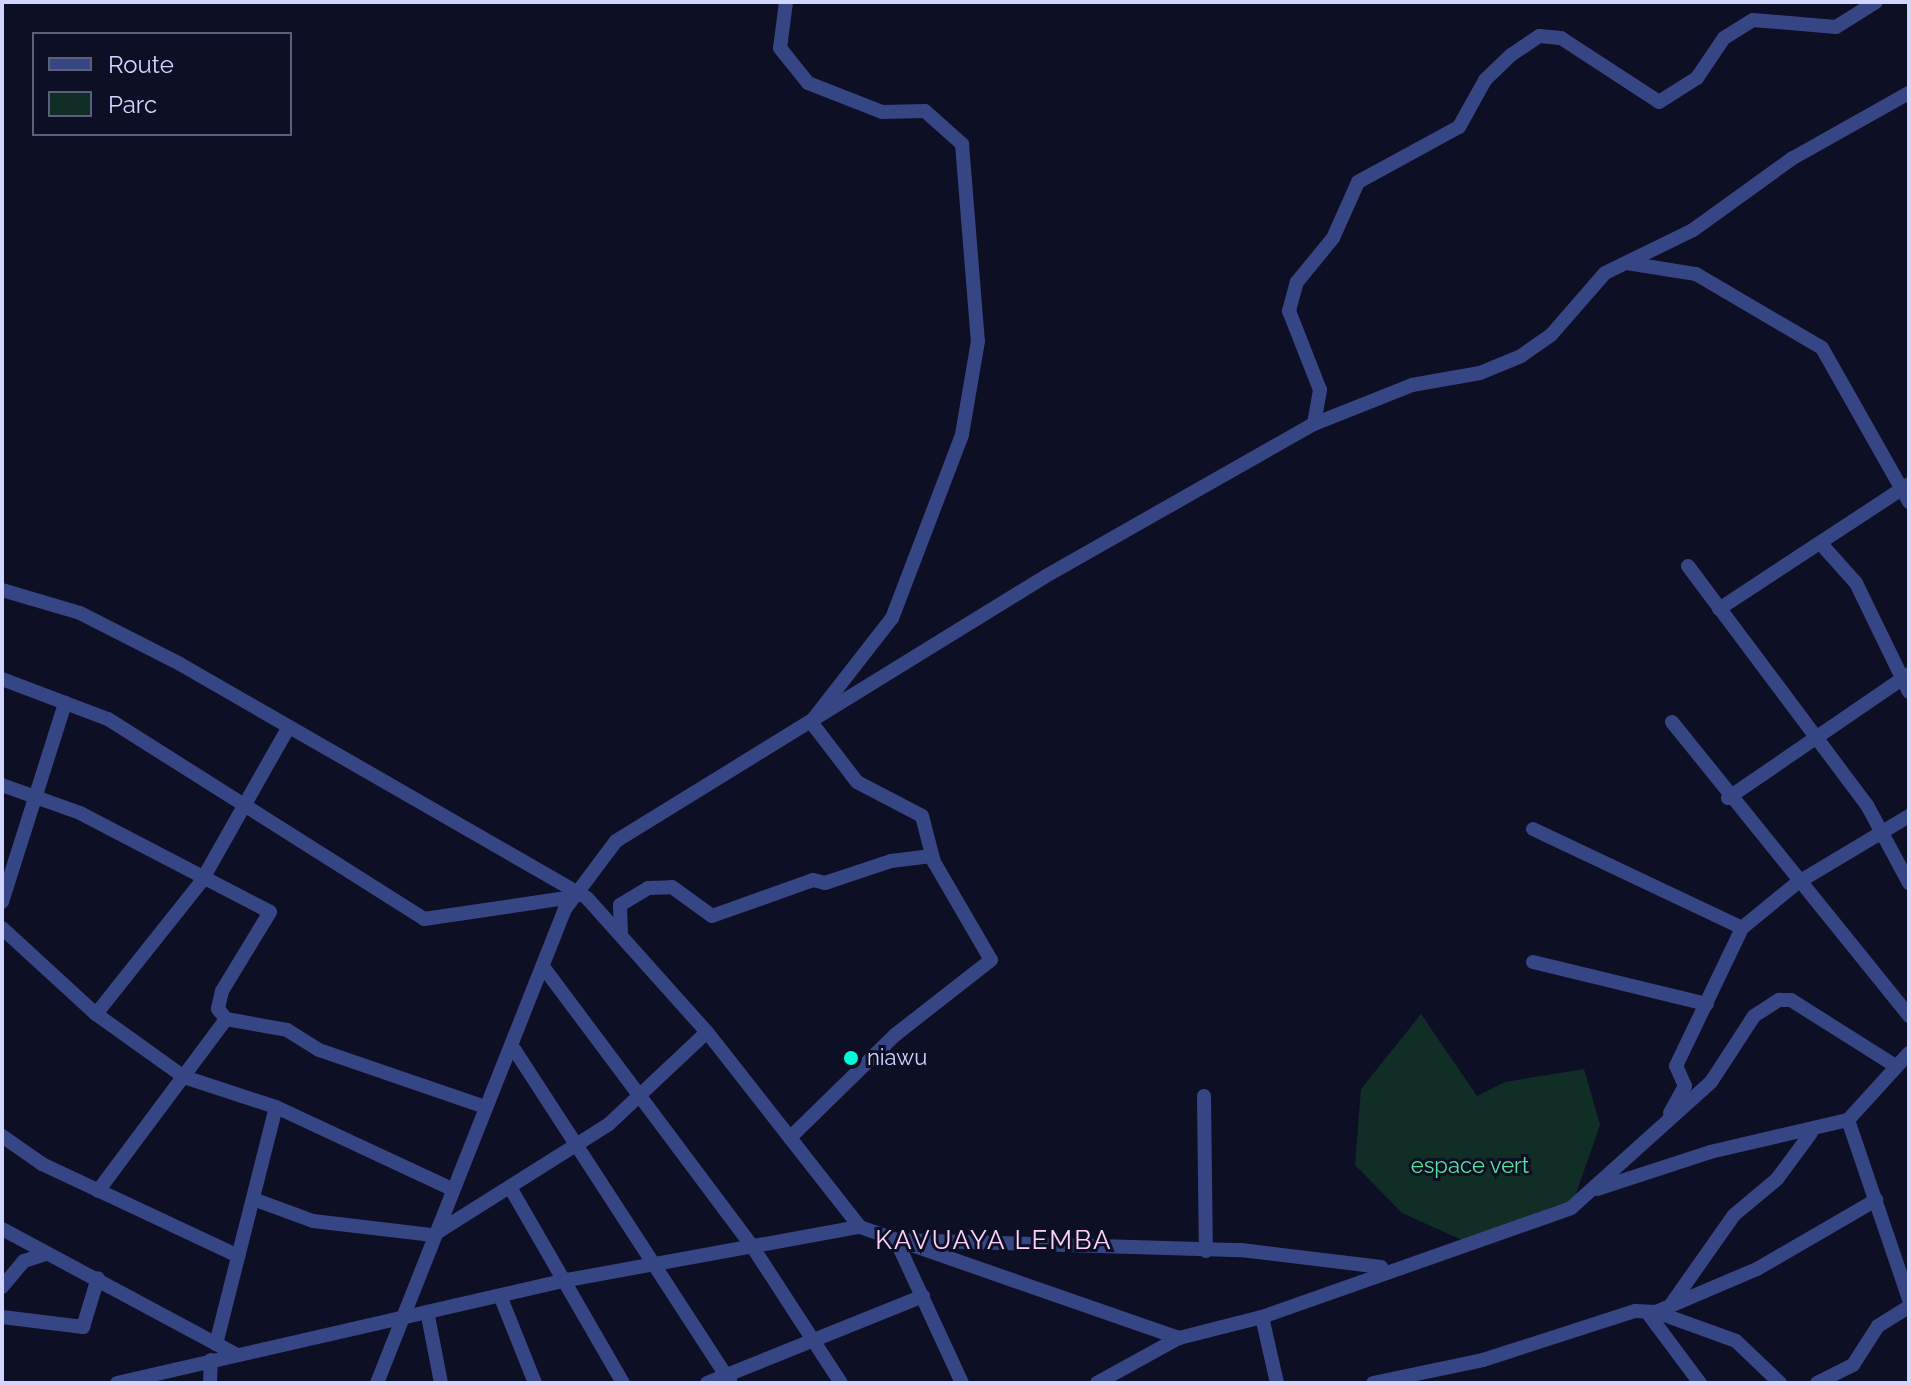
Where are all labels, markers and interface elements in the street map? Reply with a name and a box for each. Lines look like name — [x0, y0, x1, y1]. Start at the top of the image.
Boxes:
legend — [32, 32, 292, 136]
text: Route — [108, 50, 174, 79]
text: Parc — [108, 90, 157, 119]
place label: niawu — [867, 1045, 927, 1071]
marker: niawu — [842, 1049, 860, 1067]
park label: espace vert — [1411, 1153, 1529, 1179]
district label: KAVUAYA LEMBA — [875, 1225, 1113, 1257]

